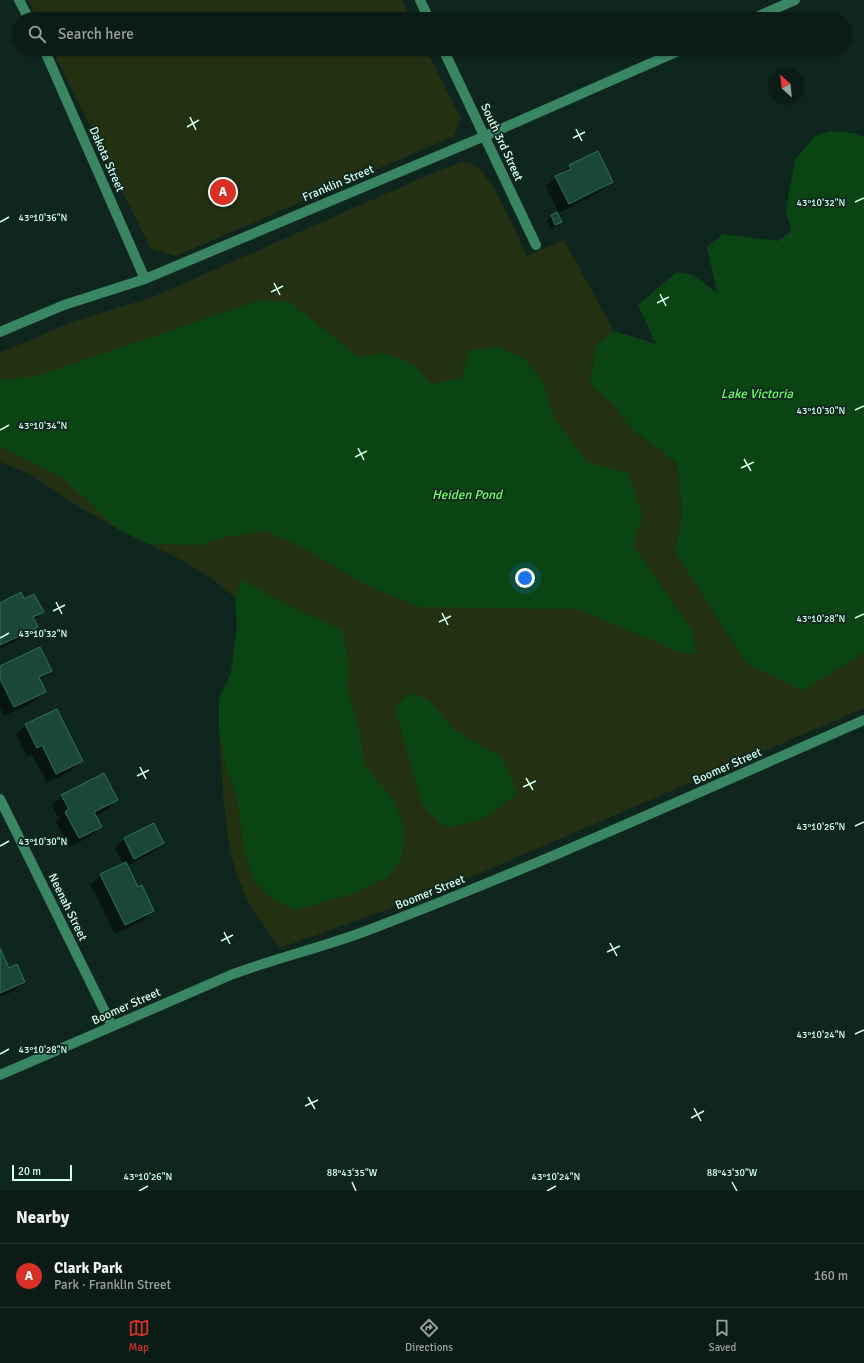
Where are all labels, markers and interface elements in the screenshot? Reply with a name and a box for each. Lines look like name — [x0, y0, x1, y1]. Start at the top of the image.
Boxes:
search box — [12, 12, 852, 56]
icon: search — [26, 23, 48, 45]
text: Search here — [58, 25, 134, 43]
north arrow — [768, 68, 804, 104]
street label: South 3rd Street — [477, 101, 526, 183]
street label: Dakota Street — [85, 124, 128, 194]
street label: Franklin Street — [300, 162, 376, 205]
pin: A — [210, 177, 236, 207]
text: 43°10'32"N — [797, 197, 845, 209]
text: 43°10'36"N — [19, 212, 67, 224]
water label: Lake Victoria — [721, 386, 794, 402]
text: 43°10'30"N — [797, 405, 845, 417]
text: 43°10'34"N — [19, 420, 67, 432]
water label: Heiden Pond — [432, 487, 504, 503]
your location — [515, 568, 535, 588]
text: 43°10'28"N — [797, 613, 845, 625]
text: 43°10'32"N — [19, 628, 67, 640]
street label: Boomer Street — [691, 745, 764, 788]
text: 43°10'26"N — [797, 821, 845, 833]
text: 43°10'30"N — [19, 836, 67, 848]
street label: Neenah Street — [45, 871, 90, 943]
street label: Boomer Street — [393, 872, 467, 913]
street label: Boomer Street — [90, 985, 163, 1028]
text: 43°10'24"N — [797, 1029, 845, 1041]
text: 43°10'28"N — [19, 1044, 67, 1056]
scale bar — [12, 1163, 72, 1182]
text: 20 m — [18, 1165, 41, 1178]
text: 88°43'35"W — [327, 1167, 378, 1179]
text: 88°43'30"W — [707, 1167, 758, 1179]
text: 43°10'26"N — [124, 1171, 172, 1183]
text: 43°10'24"N — [532, 1171, 580, 1183]
text: Nearby — [16, 1207, 69, 1228]
text: Clark Park — [54, 1259, 123, 1277]
text: A — [25, 1268, 33, 1284]
text: 160 m — [814, 1268, 848, 1284]
text: Park · Franklin Street — [54, 1277, 171, 1293]
tab: Map — [128, 1317, 150, 1354]
tab: Directions — [405, 1317, 453, 1354]
tab: Saved — [709, 1317, 736, 1354]

